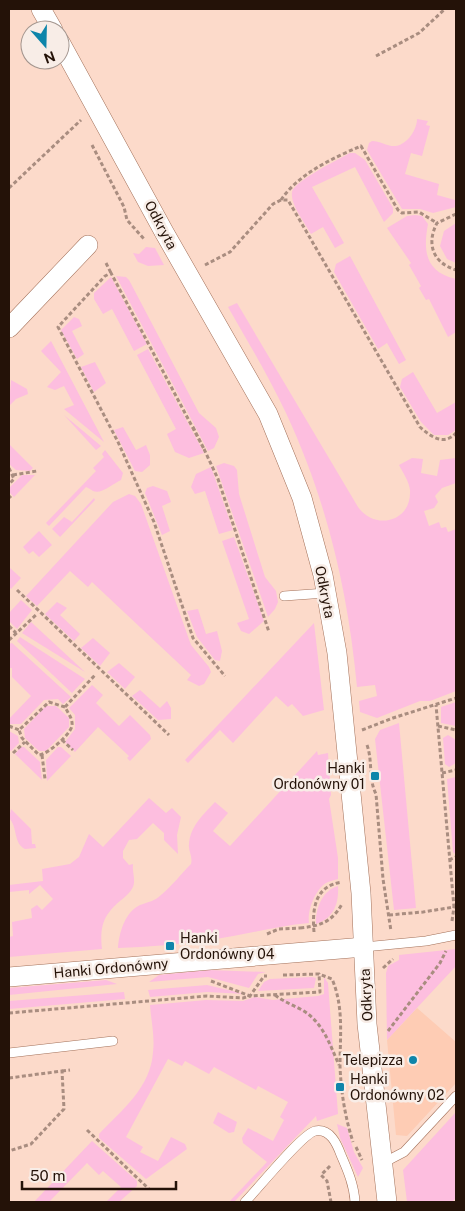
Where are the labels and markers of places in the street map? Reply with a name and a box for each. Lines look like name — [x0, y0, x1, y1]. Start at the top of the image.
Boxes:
place label: Hanki Ordonówny 01 — [273, 760, 365, 792]
marker: Hanki Ordonówny 01 — [369, 770, 381, 782]
place label: Hanki Ordonówny 04 — [180, 930, 275, 962]
marker: Hanki Ordonówny 04 — [164, 940, 176, 952]
place label: Telepizza — [343, 1052, 403, 1068]
marker: Telepizza — [407, 1054, 419, 1066]
place label: Hanki Ordonówny 02 — [350, 1071, 444, 1103]
marker: Hanki Ordonówny 02 — [334, 1081, 346, 1093]

